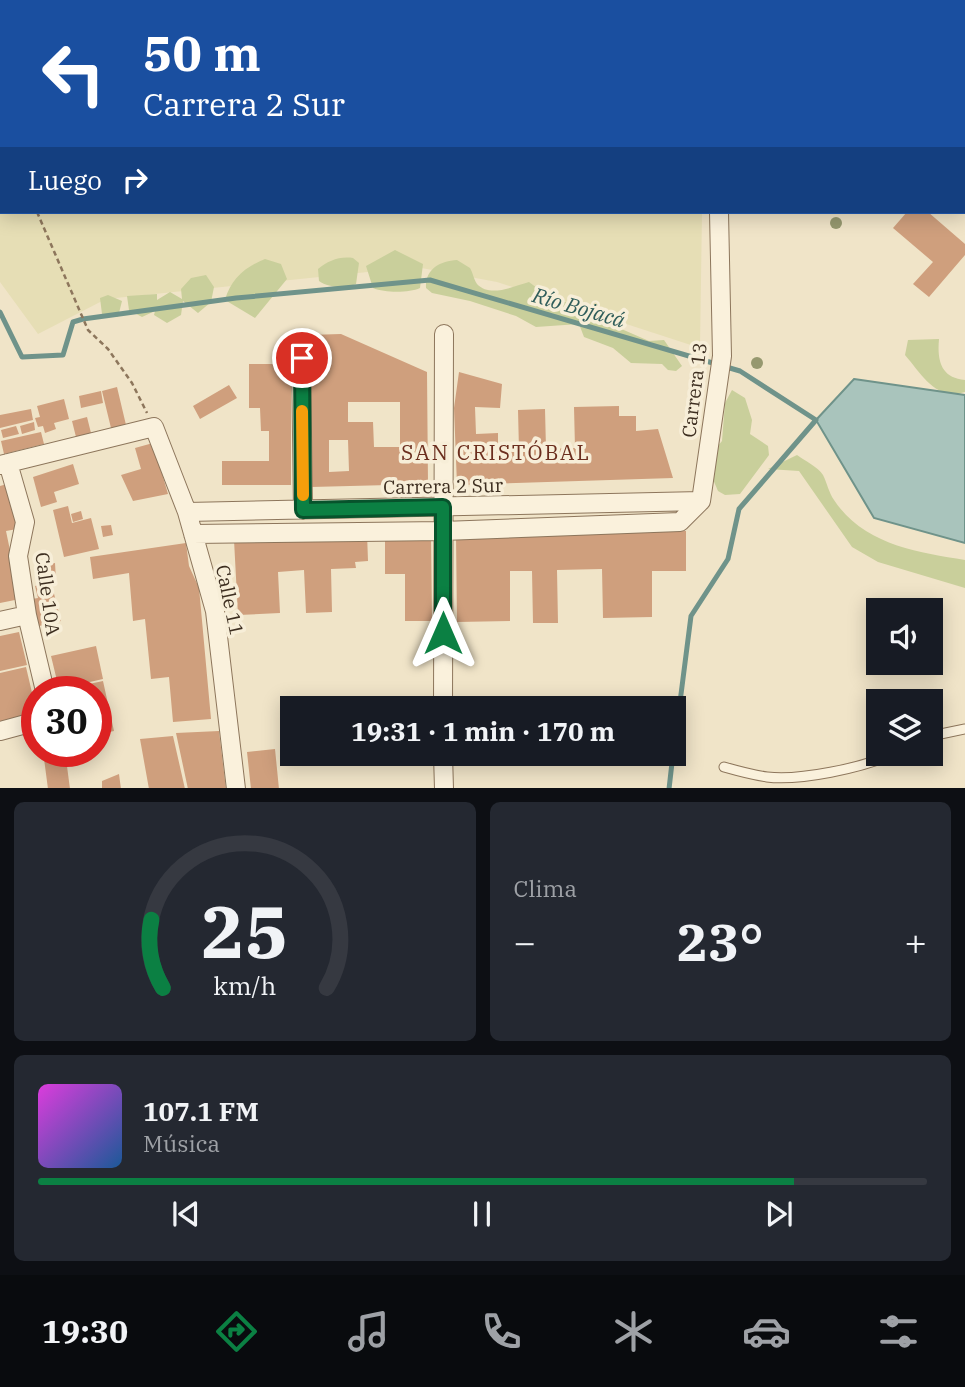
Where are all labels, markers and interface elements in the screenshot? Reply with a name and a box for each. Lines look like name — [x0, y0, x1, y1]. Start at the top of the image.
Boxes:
text: 50 m — [143, 21, 261, 84]
icon: left — [28, 28, 119, 119]
text: Carrera 2 Sur — [143, 83, 345, 125]
icon: right — [116, 161, 154, 199]
text: Luego — [28, 163, 102, 197]
water label: Río Bojacá — [529, 280, 629, 334]
pin — [272, 328, 332, 388]
icon: arrive — [283, 339, 321, 377]
street label: Carrera 13 — [676, 341, 712, 439]
district label: SAN CRISTÓBAL — [401, 438, 591, 466]
street label: Carrera 2 Sur — [383, 473, 504, 499]
street label: Calle 10A — [30, 551, 66, 637]
street label: Calle 11 — [211, 563, 249, 637]
position arrow — [406, 596, 480, 670]
map controls — [866, 598, 943, 766]
button: sound — [866, 598, 943, 675]
speed limit sign: 30 — [21, 676, 112, 767]
button: layers — [866, 689, 943, 766]
text: 19:31 · 1 min · 170 m — [351, 714, 615, 748]
text: Clima — [514, 873, 577, 903]
text: 25 — [201, 883, 288, 978]
text: 23° — [677, 908, 764, 975]
text: − — [514, 917, 536, 966]
text: + — [904, 917, 927, 966]
text: km/h — [213, 968, 276, 1001]
text: 107.1 FM — [143, 1094, 259, 1128]
text: Música — [143, 1128, 220, 1158]
icon: previous — [167, 1195, 205, 1233]
icon: pause — [463, 1195, 501, 1233]
icon: next — [760, 1195, 798, 1233]
icon: directions — [212, 1307, 261, 1356]
icon: music — [344, 1307, 393, 1356]
icon: phone — [477, 1307, 526, 1356]
icon: climate — [609, 1307, 658, 1356]
icon: car — [742, 1307, 791, 1356]
icon: filters — [874, 1307, 923, 1356]
text: 19:30 — [42, 1310, 128, 1352]

